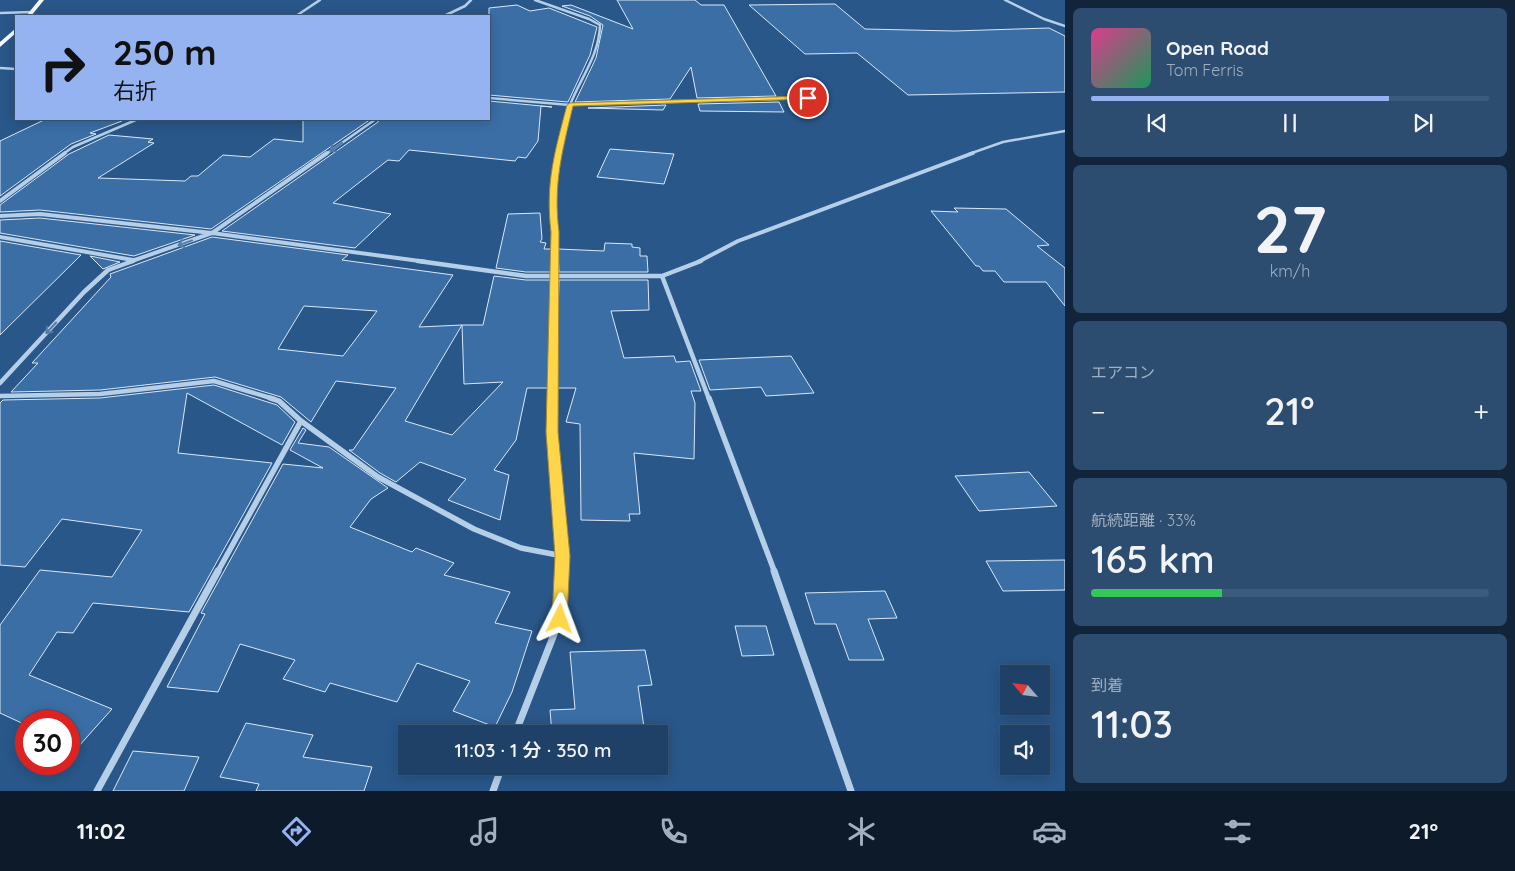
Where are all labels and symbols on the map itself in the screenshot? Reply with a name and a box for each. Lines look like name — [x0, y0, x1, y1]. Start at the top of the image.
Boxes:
pin — [787, 77, 829, 119]
one-way arrow — [329, 142, 343, 152]
one-way arrow — [178, 239, 193, 248]
one-way arrow — [45, 321, 57, 334]
position arrow — [533, 592, 585, 644]
north arrow — [1000, 665, 1050, 715]
speed limit sign: 30 — [15, 710, 80, 775]

